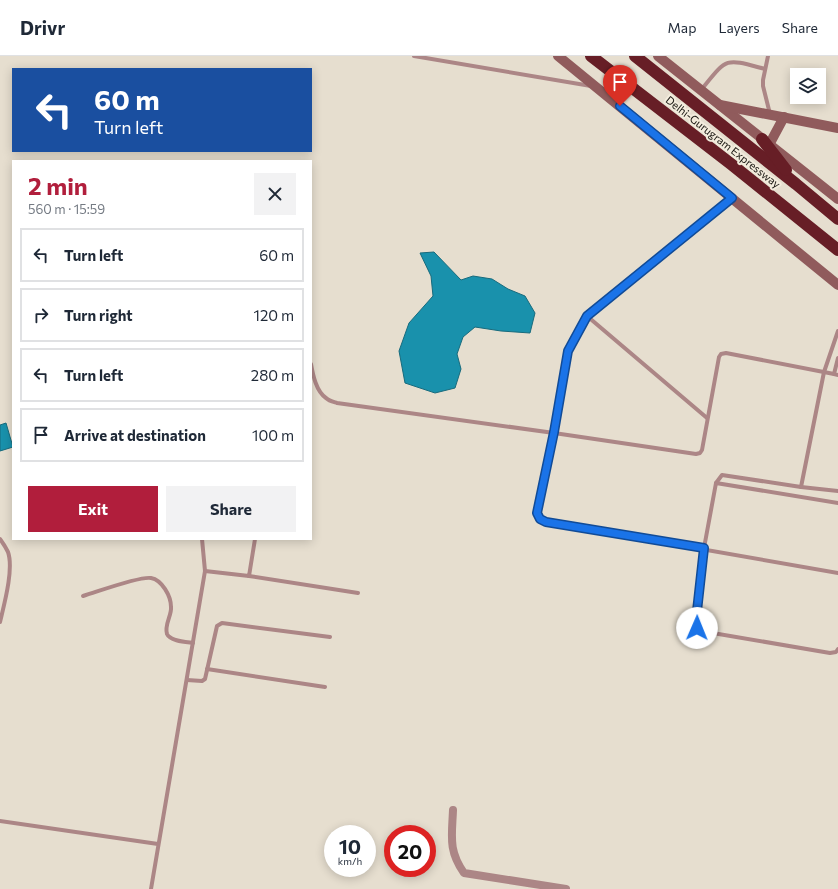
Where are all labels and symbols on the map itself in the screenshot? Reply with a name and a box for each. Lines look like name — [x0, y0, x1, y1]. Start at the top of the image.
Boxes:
pin — [603, 65, 637, 106]
street label: Delhi-Gurugram Expressway — [663, 93, 783, 191]
position arrow — [676, 607, 718, 649]
speed limit sign: 20 — [384, 825, 436, 877]

